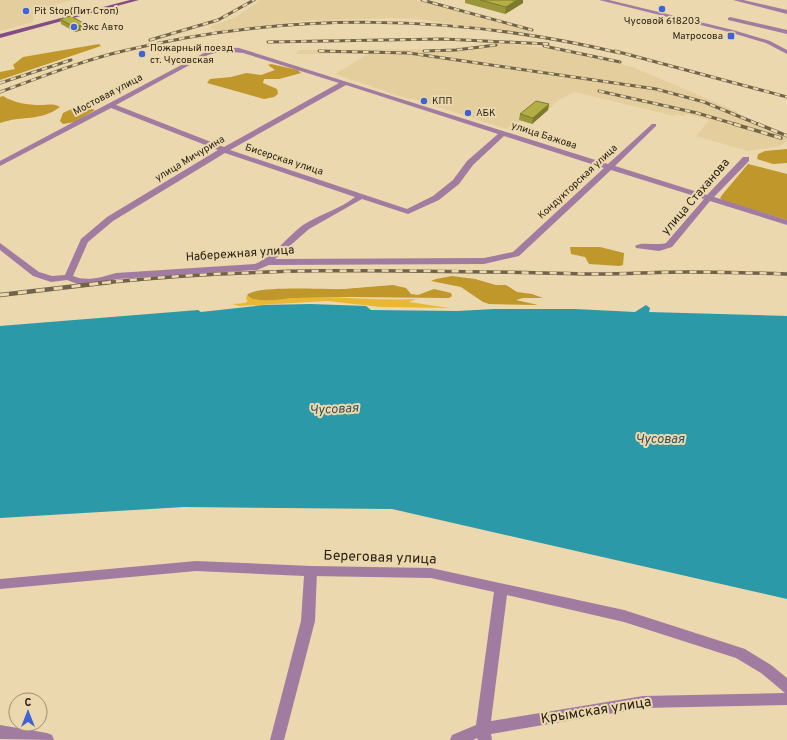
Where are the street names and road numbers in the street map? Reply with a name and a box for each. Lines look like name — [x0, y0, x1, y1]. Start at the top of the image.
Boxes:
street label: Мостовая улица — [71, 71, 145, 119]
street label: улица Бажова — [510, 119, 578, 153]
street label: улица Мичурина — [153, 133, 227, 185]
street label: Бисерская улица — [243, 141, 325, 179]
street label: Кондукторская улица — [535, 142, 621, 222]
street label: улица Стаханова — [658, 155, 734, 239]
street label: Набережная улица — [185, 242, 295, 266]
street label: Береговая улица — [323, 548, 437, 568]
street label: Крымская улица — [540, 694, 652, 728]

